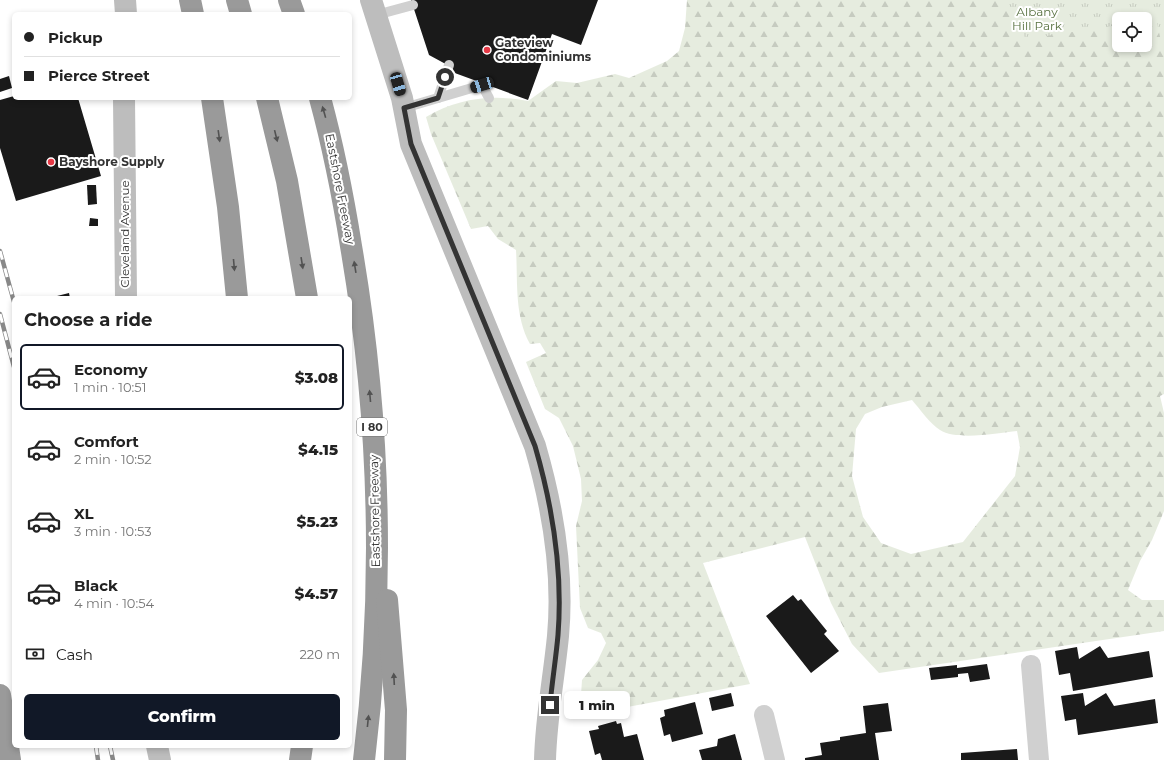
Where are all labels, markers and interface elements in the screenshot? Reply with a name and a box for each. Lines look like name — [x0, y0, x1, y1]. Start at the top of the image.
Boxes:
park label: Albany Hill Park — [1012, 4, 1063, 33]
map controls — [1112, 12, 1152, 52]
button: locate — [1112, 12, 1152, 52]
text: Pickup — [48, 28, 103, 47]
place label: Gateview Condominiums — [495, 35, 592, 64]
marker: Gateview Condominiums — [482, 45, 492, 55]
text: Pierce Street — [48, 66, 150, 85]
route start — [436, 68, 454, 86]
car — [389, 71, 407, 97]
car — [469, 76, 495, 94]
one-way arrow — [321, 106, 327, 118]
one-way arrow — [216, 130, 222, 142]
one-way arrow — [273, 130, 279, 142]
street label: Eastshore Freeway — [322, 132, 359, 246]
place label: Bayshore Supply — [59, 154, 165, 169]
marker: Bayshore Supply — [46, 157, 56, 167]
street label: Cleveland Avenue — [117, 180, 132, 288]
one-way arrow — [299, 257, 305, 269]
one-way arrow — [231, 259, 237, 271]
one-way arrow — [351, 261, 357, 273]
text: Choose a ride — [24, 309, 152, 331]
icon: car — [26, 359, 62, 395]
text: Economy — [74, 360, 147, 379]
text: $3.08 — [295, 368, 338, 387]
text: 1 min · 10:51 — [74, 379, 146, 395]
one-way arrow — [366, 390, 373, 402]
road number: I 80 — [357, 418, 387, 436]
icon: car — [26, 431, 62, 467]
text: Comfort — [74, 432, 139, 451]
text: $4.15 — [298, 440, 338, 459]
text: 2 min · 10:52 — [74, 451, 152, 467]
street label: Eastshore Freeway — [366, 454, 383, 567]
icon: car — [26, 503, 62, 539]
text: XL — [74, 504, 93, 523]
text: $5.23 — [297, 512, 338, 531]
text: 3 min · 10:53 — [74, 523, 152, 539]
icon: car — [26, 575, 62, 611]
text: Black — [74, 576, 118, 595]
text: $4.57 — [295, 584, 338, 603]
text: 4 min · 10:54 — [74, 595, 154, 611]
icon: cash — [24, 643, 46, 665]
text: Cash — [56, 645, 93, 664]
text: 220 m — [299, 646, 340, 662]
one-way arrow — [391, 672, 397, 685]
callout: 1 min — [564, 691, 630, 719]
button: Confirm — [24, 694, 340, 740]
route end — [541, 696, 559, 714]
text: 1 min — [579, 697, 615, 713]
one-way arrow — [365, 715, 372, 727]

